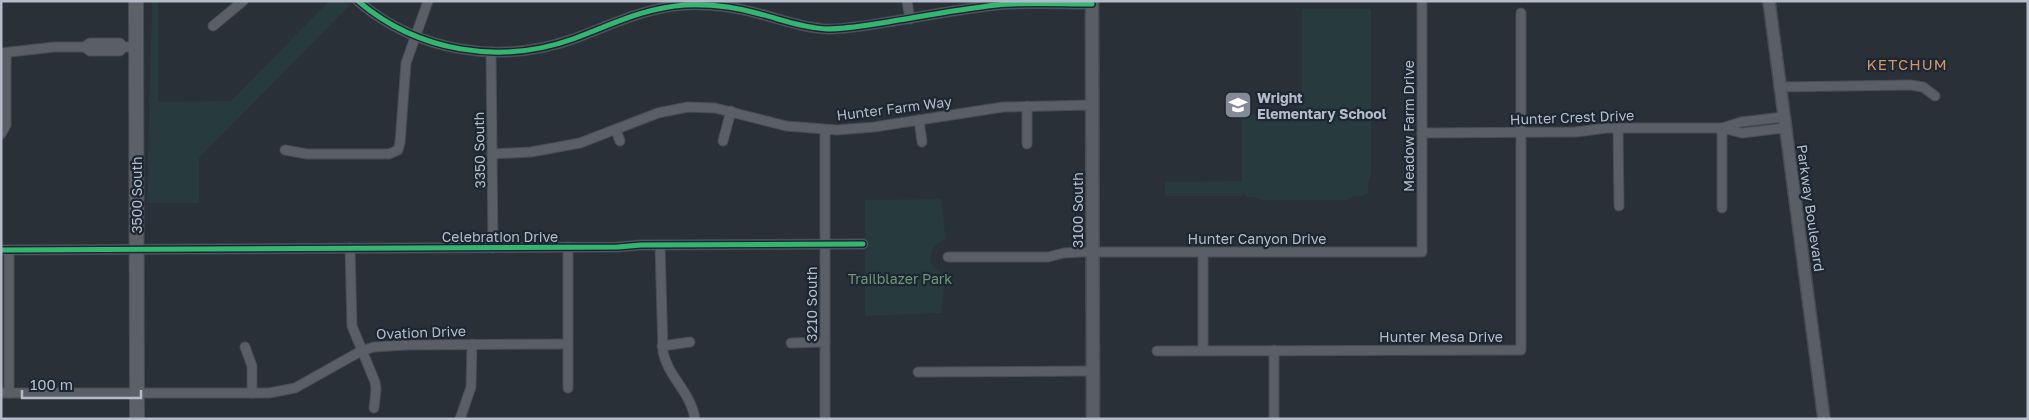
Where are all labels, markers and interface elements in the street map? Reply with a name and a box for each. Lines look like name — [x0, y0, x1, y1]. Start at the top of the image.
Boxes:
district label: KETCHUM — [1866, 55, 1948, 73]
street label: Meadow Farm Drive — [1400, 60, 1417, 192]
place label: Wright Elementary School — [1257, 89, 1387, 122]
school or university icon: Wright Elementary School — [1223, 90, 1253, 120]
street label: Hunter Farm Way — [835, 92, 953, 124]
street label: Hunter Crest Drive — [1510, 106, 1634, 128]
street label: 3350 South — [470, 111, 488, 189]
street label: Parkway Boulevard — [1794, 143, 1828, 273]
street label: 3500 South — [128, 156, 145, 234]
street label: 3100 South — [1069, 172, 1086, 248]
street label: Celebration Drive — [442, 228, 558, 245]
street label: Hunter Canyon Drive — [1188, 230, 1326, 247]
street label: 3210 South — [803, 266, 820, 342]
park label: Trailblazer Park — [848, 270, 952, 287]
street label: Ovation Drive — [376, 322, 466, 342]
street label: Hunter Mesa Drive — [1379, 328, 1503, 345]
scale bar — [22, 368, 141, 400]
text: 100 m — [30, 375, 73, 393]

